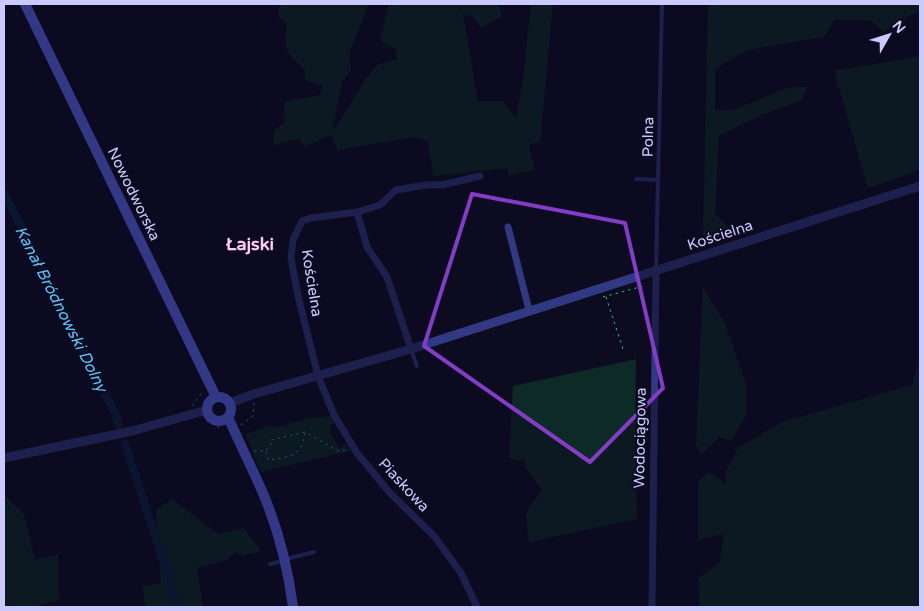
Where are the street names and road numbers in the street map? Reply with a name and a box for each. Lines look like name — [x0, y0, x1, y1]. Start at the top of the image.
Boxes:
street label: Polna — [639, 117, 657, 157]
street label: Nowodworska — [104, 144, 164, 244]
street label: Kościelna — [685, 216, 755, 254]
street label: Kościelna — [298, 248, 326, 318]
street label: Wodociągowa — [630, 387, 650, 489]
street label: Piaskowa — [375, 455, 433, 515]

